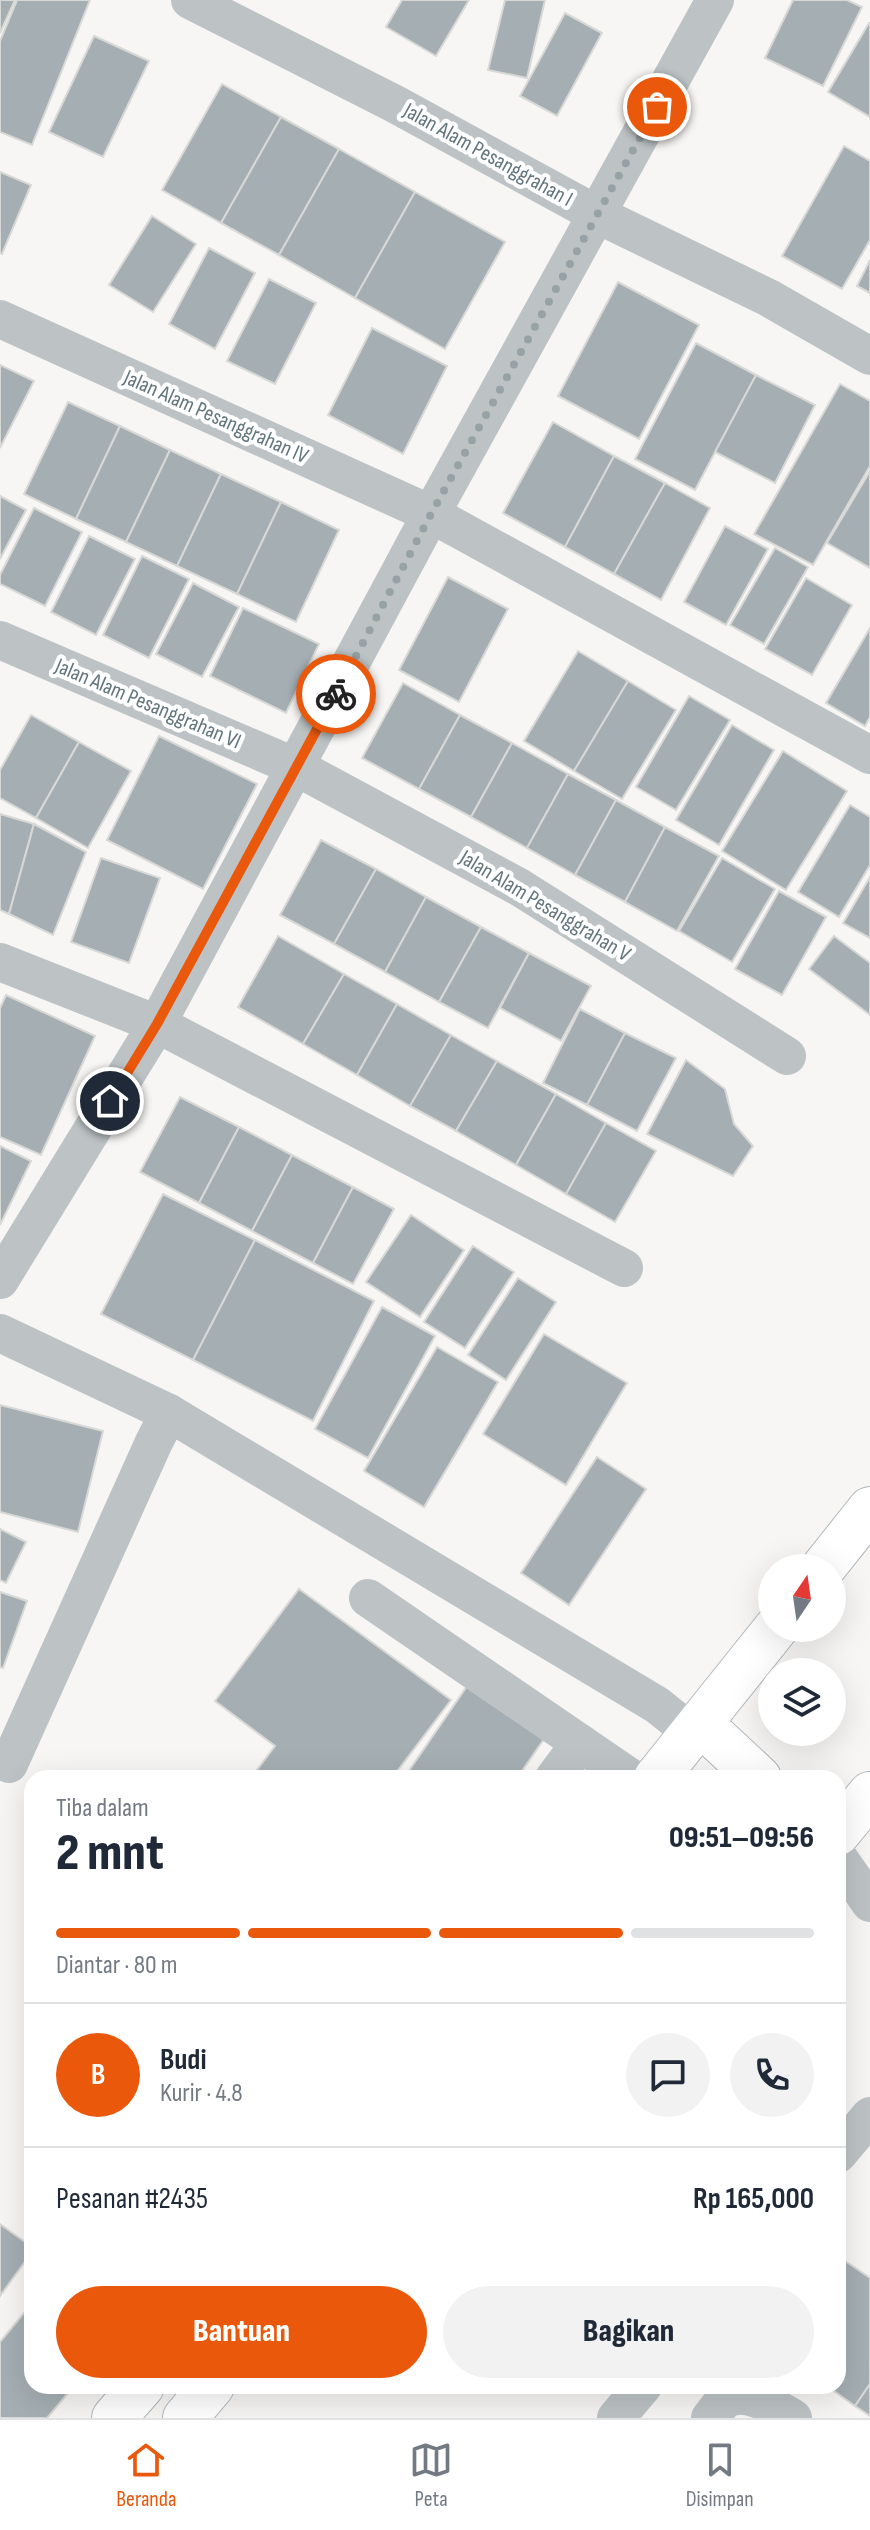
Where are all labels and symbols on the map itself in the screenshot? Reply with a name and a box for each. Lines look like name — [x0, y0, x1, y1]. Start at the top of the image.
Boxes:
pin — [623, 73, 691, 141]
street label: Jalan Alam Pesanggrahan I — [398, 97, 577, 213]
street label: Jalan Alam Pesanggrahan IV — [119, 364, 313, 470]
street label: Jalan Alam Pesanggrahan VI — [50, 652, 245, 755]
courier — [296, 654, 376, 734]
street label: Jalan Alam Pesanggrahan V — [454, 844, 636, 968]
pin — [76, 1067, 144, 1135]
north arrow — [758, 1554, 846, 1642]

